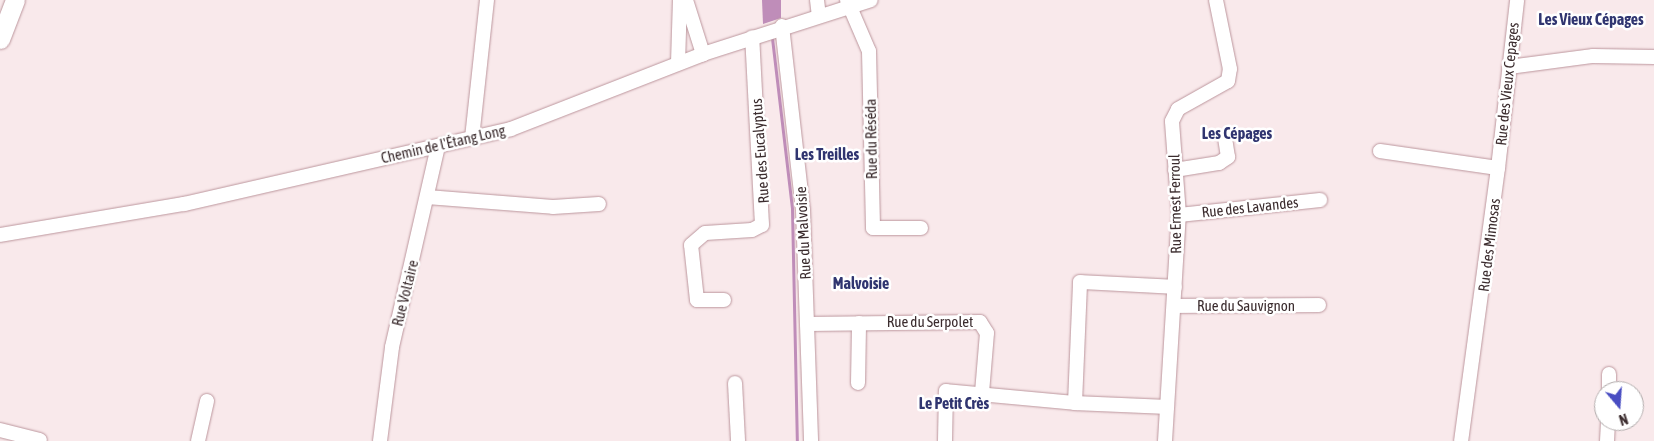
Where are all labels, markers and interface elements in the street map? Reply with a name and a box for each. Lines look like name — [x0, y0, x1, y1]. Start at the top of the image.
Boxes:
district label: Les Vieux Cépages — [1538, 9, 1644, 29]
street label: Rue des Vieux Cepages — [1492, 22, 1522, 146]
street label: Rue des Eucalyptus — [747, 98, 773, 204]
street label: Rue du Réséda — [861, 99, 881, 179]
street label: Chemin de l'Étang Long — [379, 121, 507, 167]
district label: Les Cépages — [1202, 123, 1272, 143]
district label: Les Treilles — [795, 144, 859, 164]
street label: Rue Ernest Ferroul — [1165, 154, 1185, 254]
street label: Rue du Malvoisie — [792, 186, 814, 280]
street label: Rue des Lavandes — [1201, 193, 1299, 221]
street label: Rue des Mimosas — [1474, 197, 1504, 293]
street label: Rue Voltaire — [388, 258, 422, 328]
district label: Malvoisie — [833, 273, 889, 293]
street label: Rue du Sauvignon — [1197, 297, 1295, 315]
street label: Rue du Serpolet — [887, 313, 973, 331]
north arrow — [1594, 381, 1644, 431]
district label: Le Petit Crès — [919, 393, 989, 413]
text: N — [1617, 410, 1630, 428]

